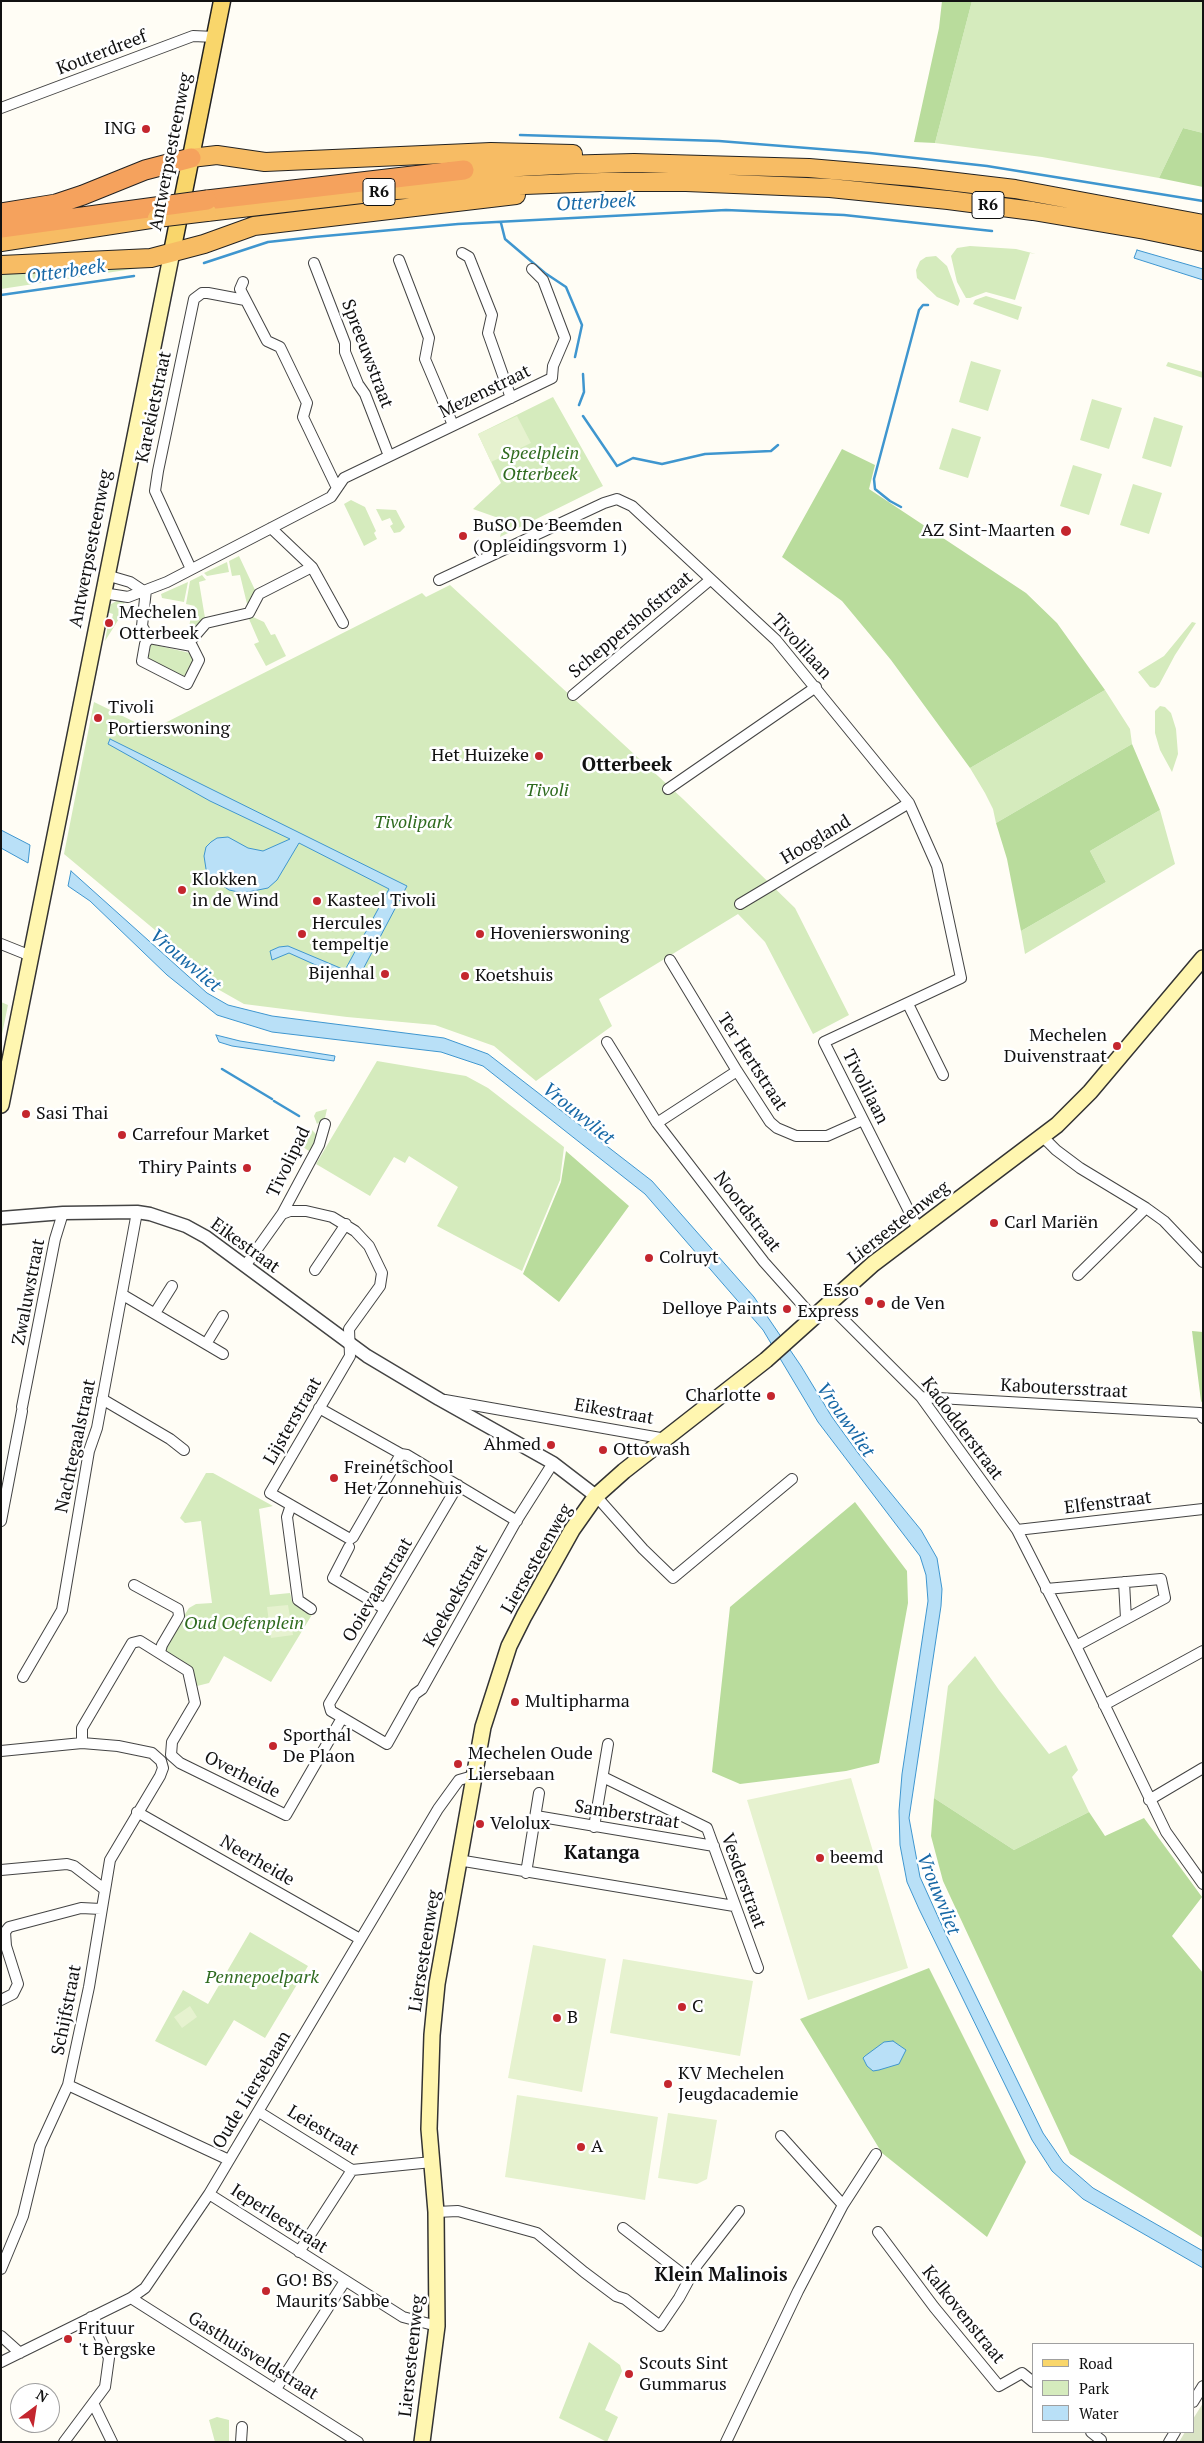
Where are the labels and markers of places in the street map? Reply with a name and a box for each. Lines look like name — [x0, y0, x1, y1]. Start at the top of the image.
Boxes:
place label: ING — [104, 118, 136, 140]
marker: ING — [140, 123, 152, 135]
place label: BuSO De Beemden (Opleidingsvorm 1) — [473, 515, 627, 558]
place label: AZ Sint-Maarten — [921, 520, 1055, 542]
marker: AZ Sint-Maarten — [1059, 524, 1073, 538]
marker: BuSO De Beemden (Opleidingsvorm 1) — [457, 530, 469, 542]
place label: Mechelen Otterbeek — [119, 602, 199, 644]
marker: Mechelen Otterbeek — [103, 617, 115, 629]
place label: Tivoli Portierswoning — [108, 697, 230, 740]
marker: Tivoli Portierswoning — [92, 712, 104, 724]
place label: Het Huizeke — [431, 745, 529, 767]
marker: Het Huizeke — [533, 750, 545, 762]
place label: Klokken in de Wind — [192, 869, 279, 912]
marker: Klokken in de Wind — [176, 884, 188, 896]
place label: Kasteel Tivoli — [327, 890, 436, 912]
marker: Kasteel Tivoli — [311, 895, 323, 907]
place label: Hercules tempeltje — [312, 913, 389, 956]
place label: Hovenierswoning — [490, 923, 630, 945]
marker: Hercules tempeltje — [296, 928, 308, 940]
marker: Hovenierswoning — [474, 928, 486, 940]
place label: Bijenhal — [309, 963, 375, 985]
place label: Koetshuis — [475, 965, 553, 987]
marker: Bijenhal — [379, 968, 391, 980]
marker: Koetshuis — [459, 970, 471, 982]
place label: Mechelen Duivenstraat — [1004, 1025, 1107, 1068]
marker: Mechelen Duivenstraat — [1111, 1040, 1123, 1052]
place label: Sasi Thai — [36, 1103, 109, 1125]
marker: Sasi Thai — [20, 1108, 32, 1120]
place label: Carrefour Market — [132, 1124, 269, 1146]
marker: Carrefour Market — [116, 1129, 128, 1141]
place label: Thiry Paints — [139, 1157, 237, 1179]
marker: Thiry Paints — [241, 1162, 253, 1174]
place label: Carl Mariën — [1004, 1212, 1098, 1234]
marker: Carl Mariën — [988, 1217, 1000, 1229]
place label: Colruyt — [659, 1247, 719, 1269]
marker: Colruyt — [643, 1252, 655, 1264]
place label: Esso Express — [797, 1280, 859, 1322]
place label: de Ven — [891, 1293, 945, 1315]
marker: Esso Express — [863, 1295, 875, 1307]
place label: Delloye Paints — [662, 1298, 777, 1320]
marker: de Ven — [875, 1298, 887, 1310]
marker: Delloye Paints — [781, 1303, 793, 1315]
place label: Charlotte — [685, 1385, 761, 1407]
marker: Charlotte — [765, 1390, 777, 1402]
place label: Ahmed — [484, 1434, 541, 1456]
marker: Ahmed — [545, 1439, 557, 1451]
place label: Ottowash — [613, 1439, 690, 1461]
marker: Ottowash — [597, 1444, 609, 1456]
place label: Freinetschool Het Zonnehuis — [344, 1457, 462, 1500]
marker: Freinetschool Het Zonnehuis — [328, 1472, 340, 1484]
place label: Multipharma — [525, 1691, 630, 1713]
marker: Multipharma — [509, 1696, 521, 1708]
place label: Sporthal De Plaon — [283, 1725, 355, 1768]
marker: Sporthal De Plaon — [267, 1740, 279, 1752]
place label: Mechelen Oude Liersebaan — [468, 1743, 593, 1786]
marker: Mechelen Oude Liersebaan — [452, 1758, 464, 1770]
place label: Velolux — [490, 1813, 550, 1835]
marker: Velolux — [474, 1818, 486, 1830]
place label: beemd — [830, 1847, 883, 1869]
marker: beemd — [814, 1852, 826, 1864]
place label: C — [692, 1996, 704, 2018]
marker: C — [676, 2001, 688, 2013]
place label: B — [567, 2007, 578, 2029]
marker: B — [551, 2012, 563, 2024]
place label: KV Mechelen Jeugdacademie — [678, 2063, 799, 2106]
marker: KV Mechelen Jeugdacademie — [662, 2078, 674, 2090]
place label: A — [591, 2136, 603, 2158]
marker: A — [575, 2141, 587, 2153]
place label: GO! BS Maurits Sabbe — [276, 2270, 390, 2312]
marker: GO! BS Maurits Sabbe — [260, 2285, 272, 2297]
place label: Frituur 't Bergske — [78, 2318, 155, 2360]
marker: Frituur 't Bergske — [62, 2333, 74, 2345]
place label: Scouts Sint Gummarus — [639, 2353, 728, 2396]
marker: Scouts Sint Gummarus — [623, 2368, 635, 2380]

